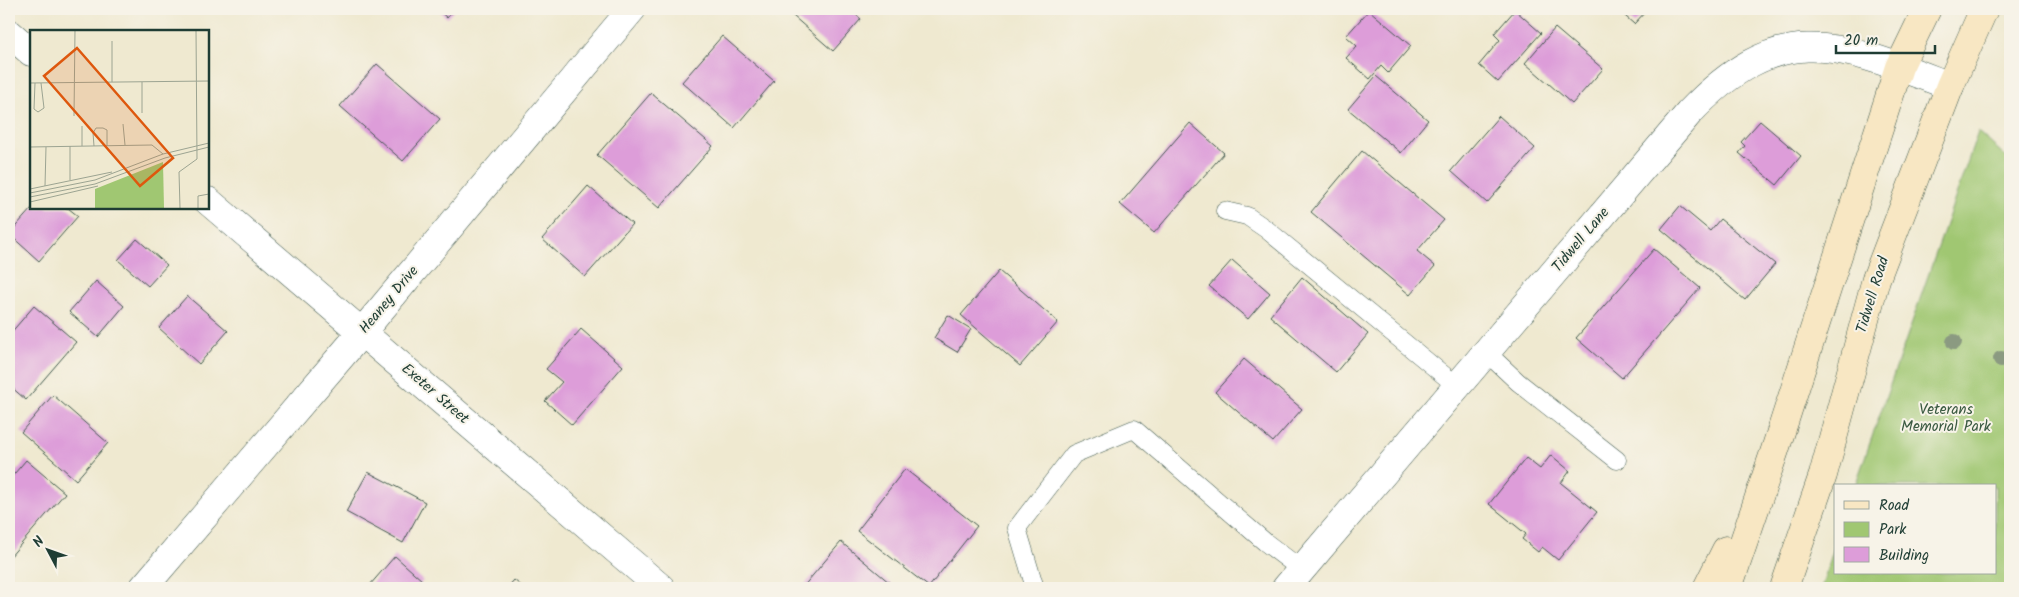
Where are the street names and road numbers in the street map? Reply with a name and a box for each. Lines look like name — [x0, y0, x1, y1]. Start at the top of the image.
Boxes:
street label: Tidwell Lane — [1546, 202, 1616, 278]
street label: Tidwell Road — [1850, 253, 1896, 336]
street label: Heaney Drive — [353, 260, 425, 339]
street label: Exeter Street — [396, 358, 475, 431]

